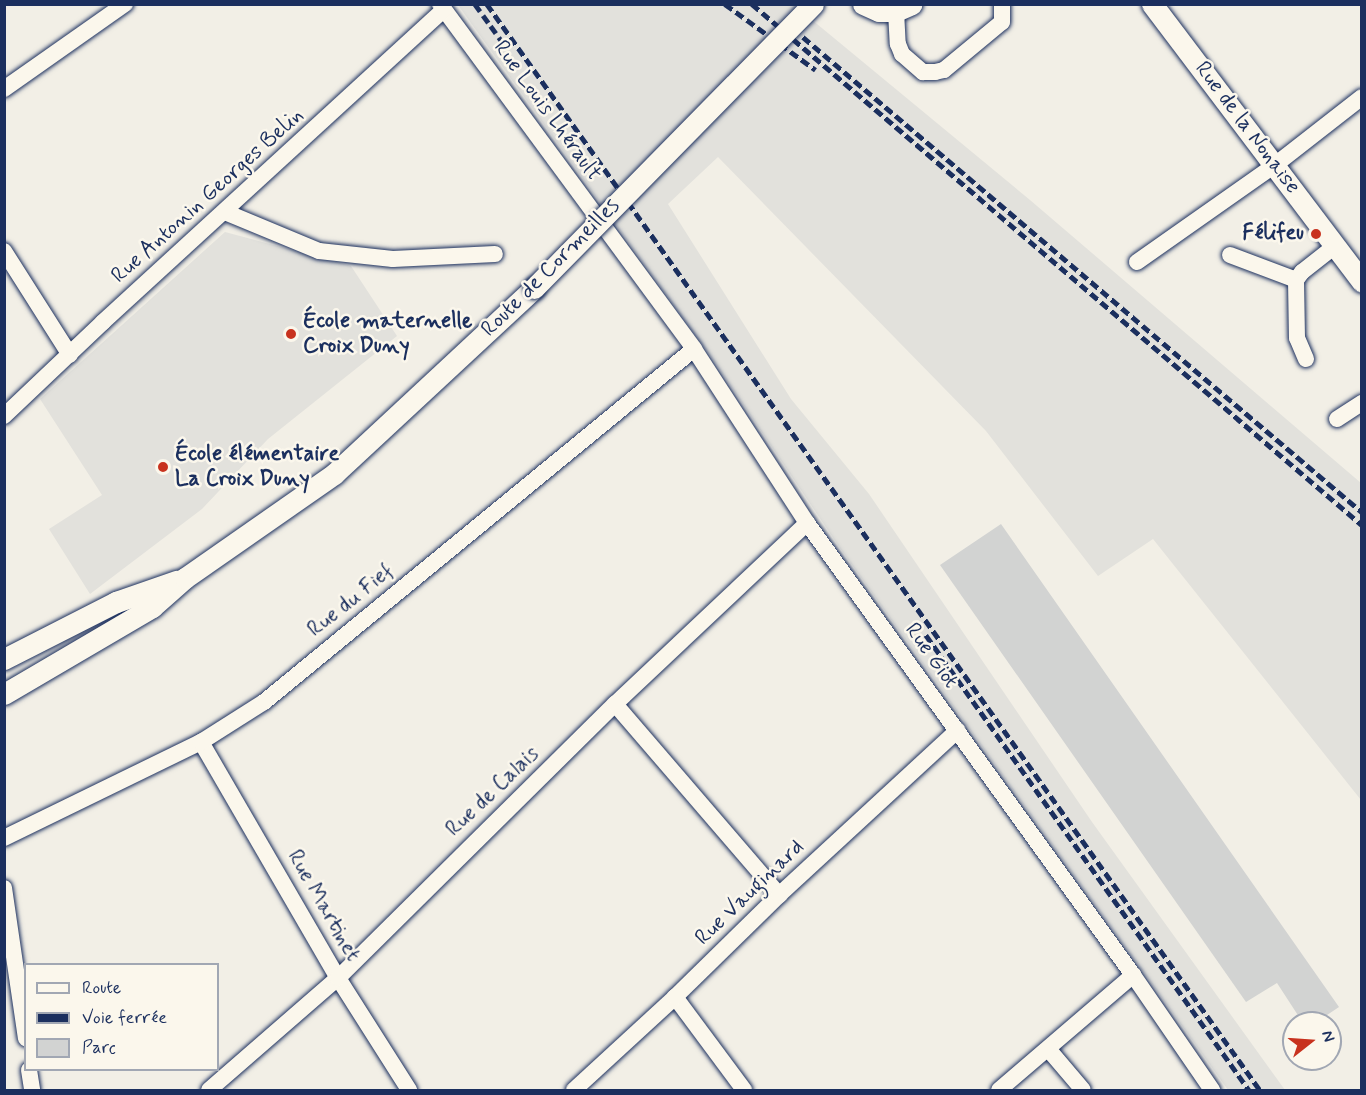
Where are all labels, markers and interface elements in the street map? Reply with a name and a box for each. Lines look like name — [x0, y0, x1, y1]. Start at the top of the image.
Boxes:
street label: Rue Louis Lhérault — [487, 35, 607, 187]
street label: Rue de la Nonaise — [1189, 57, 1305, 199]
street label: Rue Antonin Georges Belin — [107, 103, 309, 289]
street label: Route de Cormeilles — [477, 194, 625, 342]
place label: Félifeu — [1242, 221, 1304, 247]
marker: Félifeu — [1309, 227, 1323, 241]
place label: École maternelle Croix Duny — [303, 308, 454, 360]
marker: École maternelle Croix Duny — [284, 327, 298, 341]
place label: École élémentaire La Croix Duny — [175, 441, 339, 493]
marker: École élémentaire La Croix Duny — [156, 460, 170, 474]
street label: Rue du Fief — [304, 559, 398, 643]
street label: Rue Giot — [899, 618, 963, 694]
street label: Rue de Calais — [440, 740, 546, 844]
street label: Rue Vauginard — [692, 837, 808, 949]
street label: Rue Martinet — [281, 846, 365, 966]
legend — [24, 963, 219, 1071]
text: Route — [82, 976, 121, 1000]
text: Voie ferrée — [82, 1006, 167, 1030]
north arrow — [1282, 1011, 1342, 1071]
text: N — [1316, 1028, 1339, 1044]
text: Parc — [82, 1036, 116, 1060]

